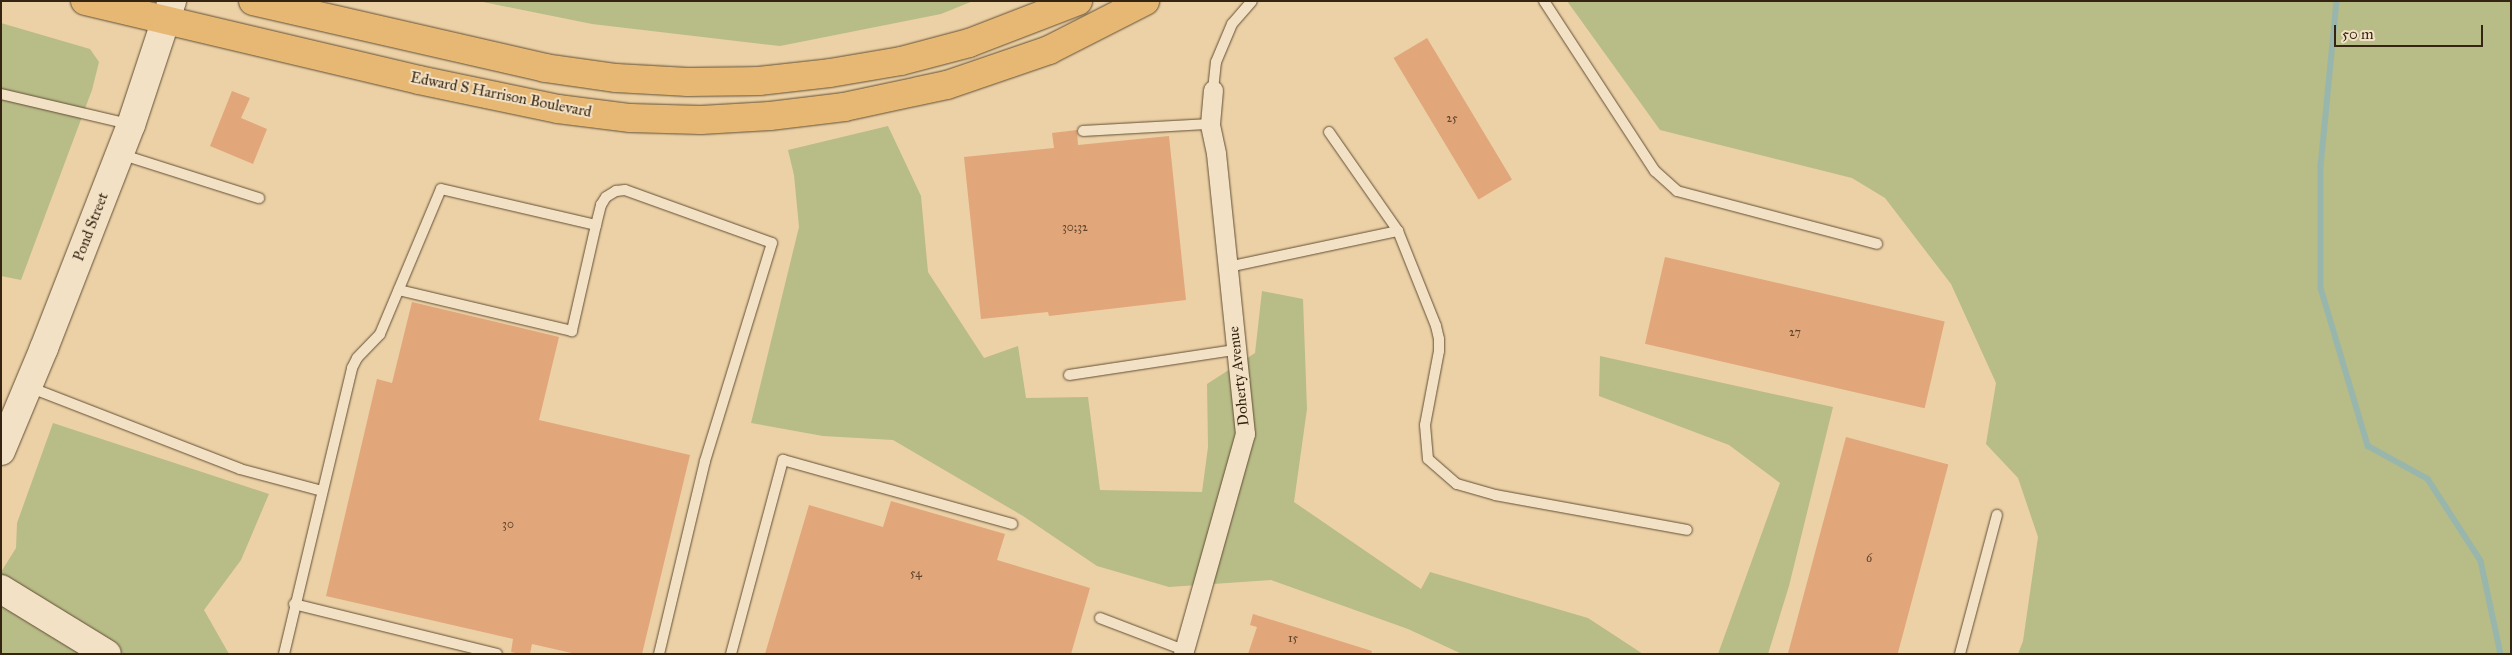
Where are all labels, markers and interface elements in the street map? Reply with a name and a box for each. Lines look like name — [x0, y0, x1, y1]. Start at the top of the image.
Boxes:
scale bar — [2337, 15, 2486, 47]
text: 50 m — [2342, 25, 2374, 43]
street label: Edward S Harrison Boulevard — [409, 69, 593, 121]
house number: 25 — [1446, 112, 1458, 126]
street label: Pond Street — [70, 190, 112, 264]
house number: 30;32 — [1062, 221, 1088, 235]
street label: Doherty Avenue — [1225, 325, 1253, 427]
house number: 27 — [1789, 326, 1801, 340]
house number: 30 — [502, 518, 514, 532]
house number: 6 — [1866, 552, 1872, 566]
house number: 54 — [910, 567, 922, 581]
house number: 15 — [1288, 632, 1298, 646]

